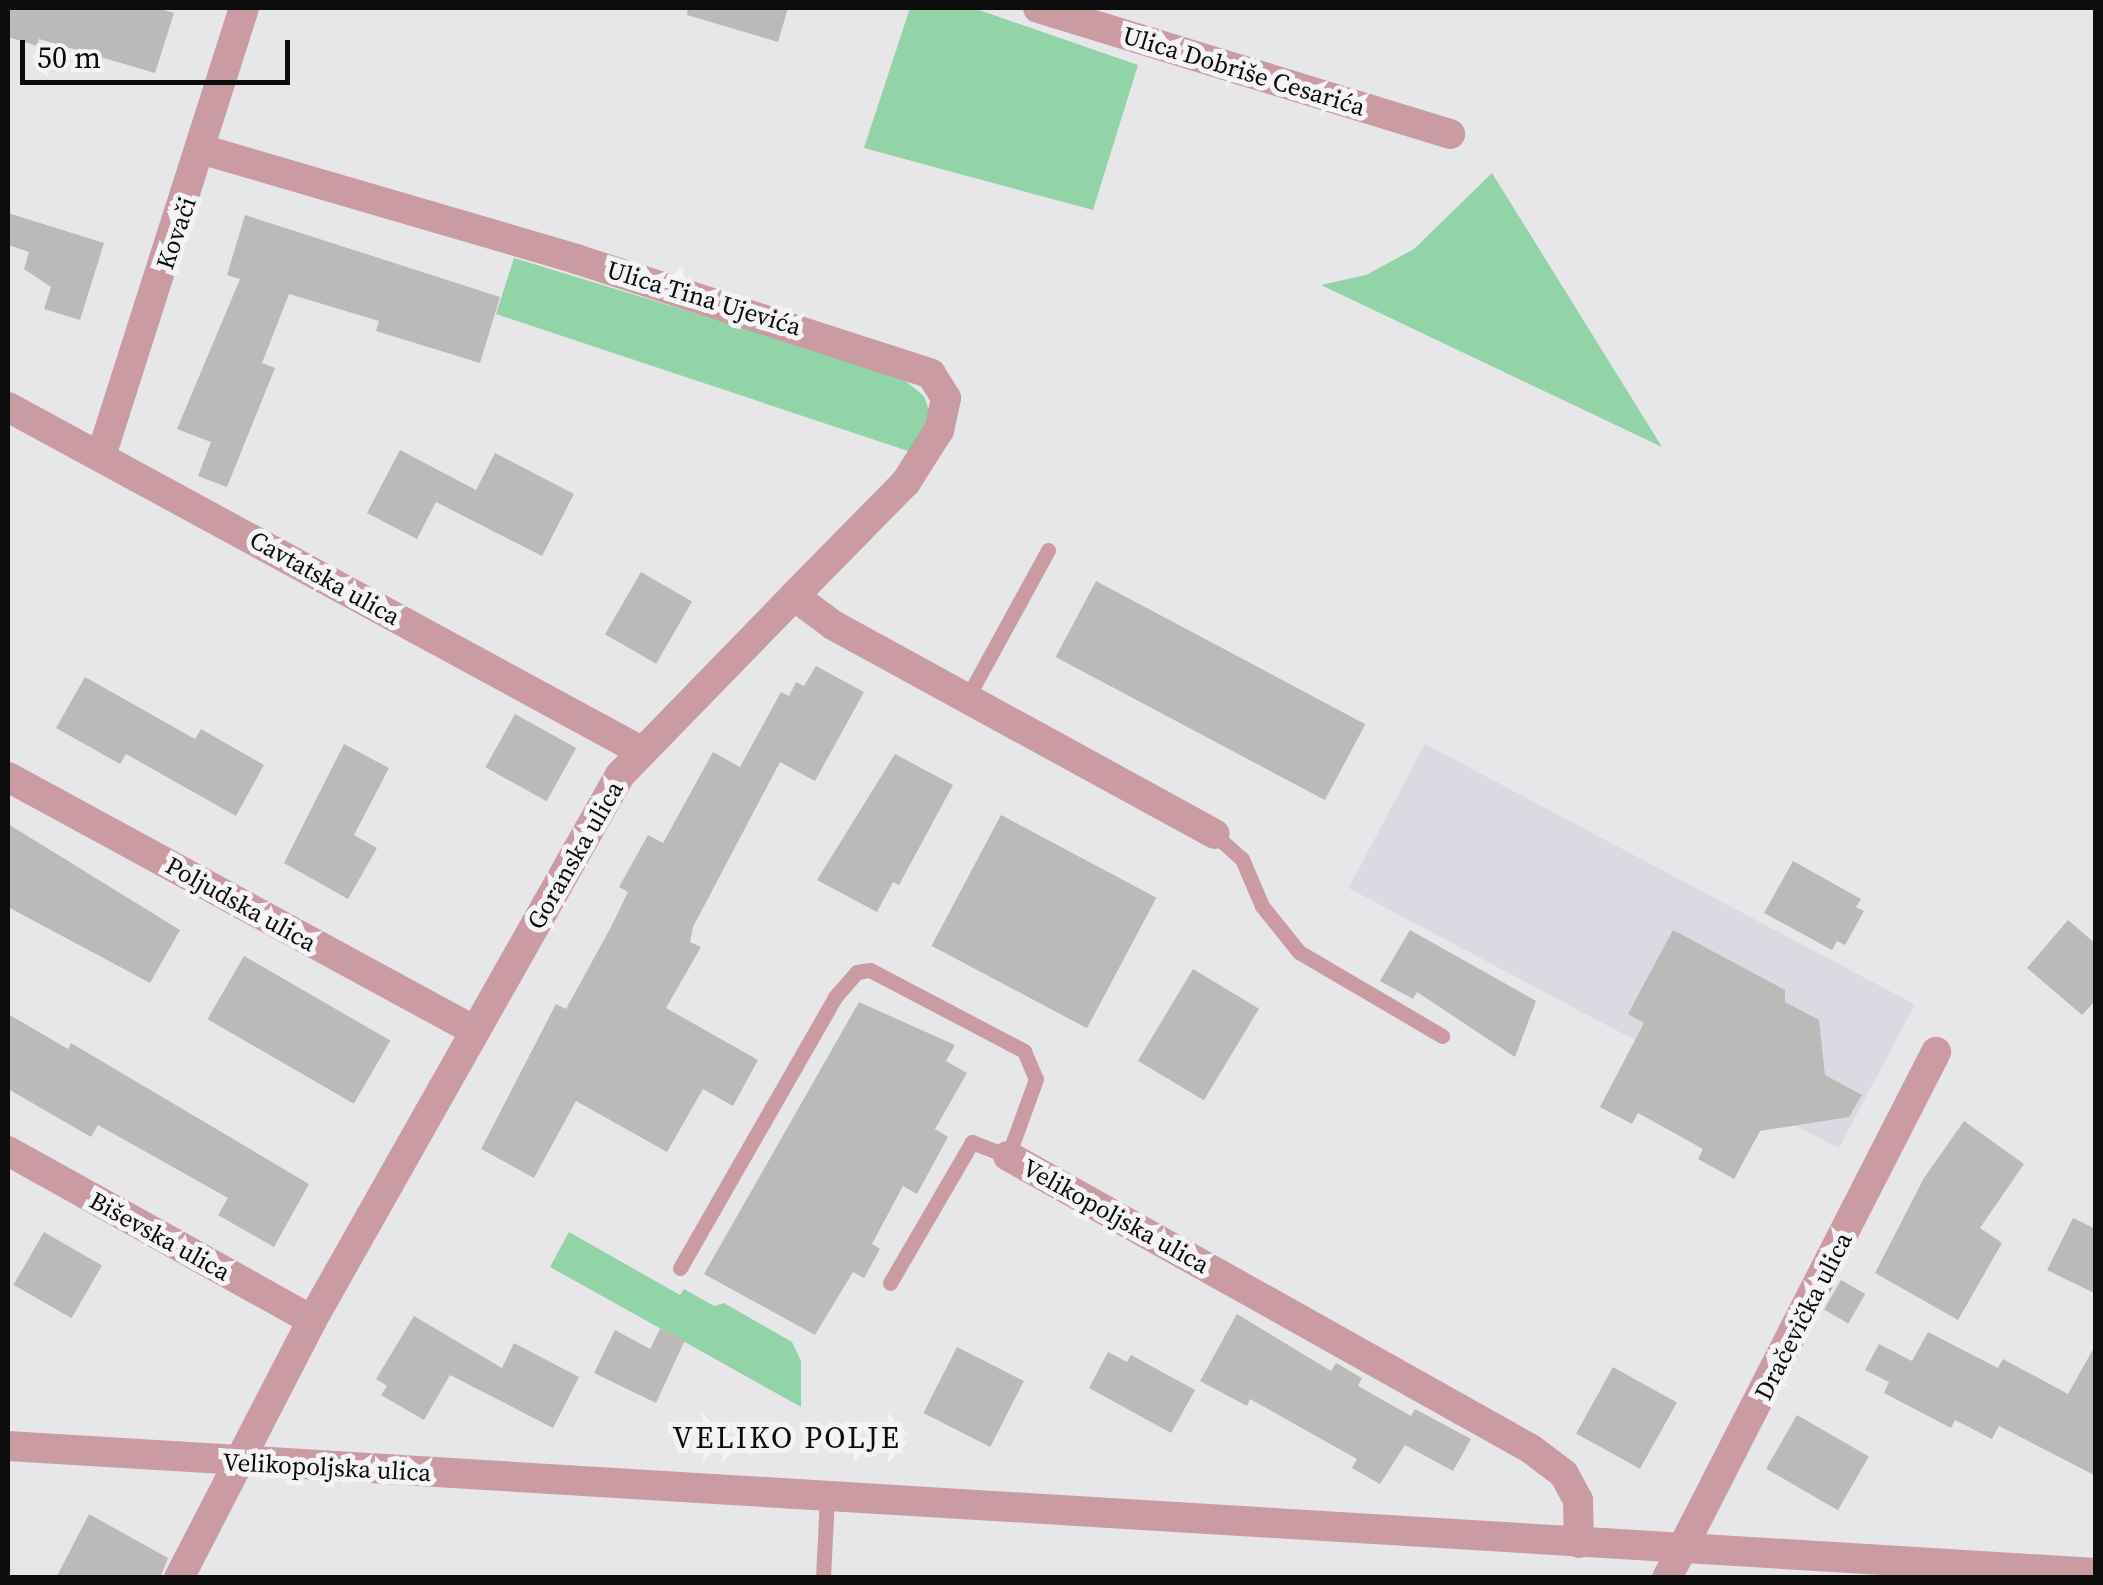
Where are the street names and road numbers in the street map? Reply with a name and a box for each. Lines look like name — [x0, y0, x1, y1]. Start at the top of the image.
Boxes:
street label: Ulica Dobriše Cesarića — [1119, 20, 1369, 122]
street label: Kovači — [150, 193, 202, 273]
street label: Ulica Tina Ujevića — [603, 254, 805, 342]
street label: Cavtatska ulica — [245, 524, 405, 632]
street label: Goranska ulica — [520, 776, 630, 934]
street label: Poljudska ulica — [160, 850, 322, 958]
street label: Velikopoljska ulica — [1017, 1152, 1215, 1280]
street label: Biševska ulica — [84, 1185, 236, 1287]
street label: Dračevička ulica — [1748, 1227, 1858, 1405]
street label: Velikopoljska ulica — [222, 1447, 432, 1487]

